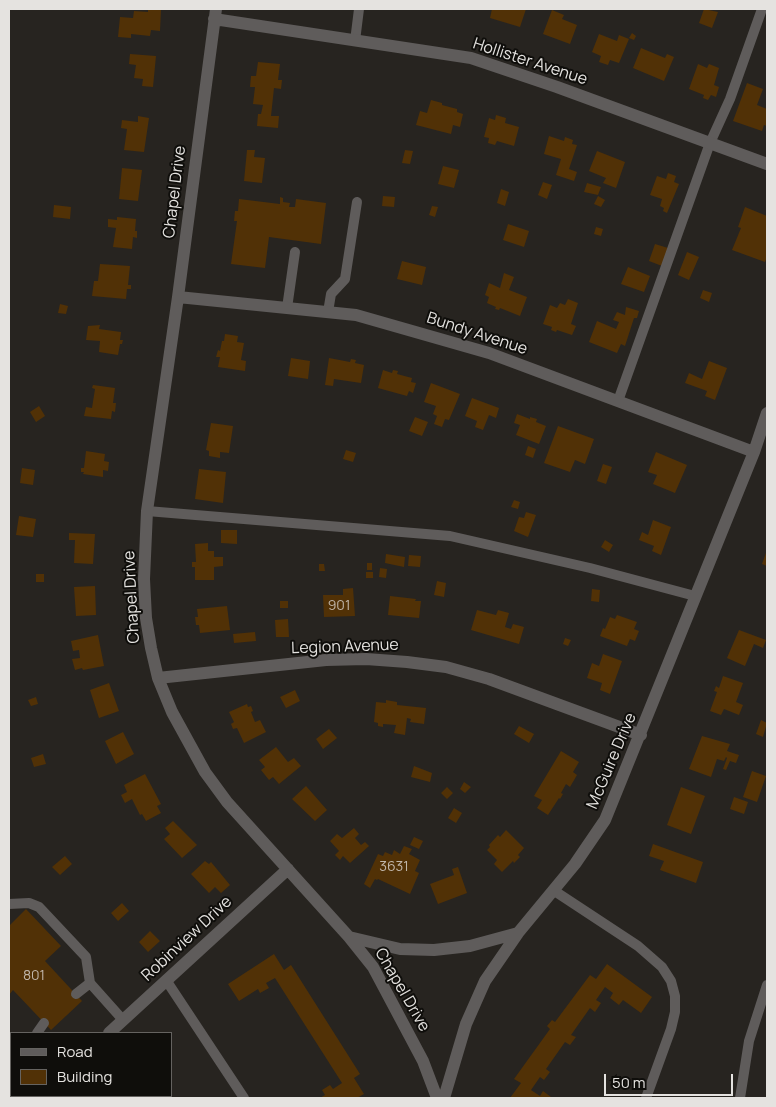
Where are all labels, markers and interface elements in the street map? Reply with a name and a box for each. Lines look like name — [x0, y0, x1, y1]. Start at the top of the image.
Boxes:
street label: Hollister Avenue — [470, 34, 590, 90]
street label: Chapel Drive — [160, 145, 190, 239]
street label: Bundy Avenue — [424, 309, 530, 359]
street label: Chapel Drive — [120, 550, 144, 644]
house number: 901 — [328, 598, 350, 614]
street label: Legion Avenue — [291, 636, 399, 658]
street label: McGuire Drive — [583, 710, 641, 812]
house number: 3631 — [379, 859, 409, 875]
street label: Robinview Drive — [138, 892, 236, 986]
street label: Chapel Drive — [370, 945, 434, 1035]
house number: 801 — [23, 968, 45, 984]
legend — [10, 1032, 172, 1097]
text: Road — [57, 1041, 93, 1062]
scale bar — [606, 1064, 735, 1096]
text: Building — [57, 1066, 112, 1087]
text: 50 m — [612, 1072, 646, 1093]

